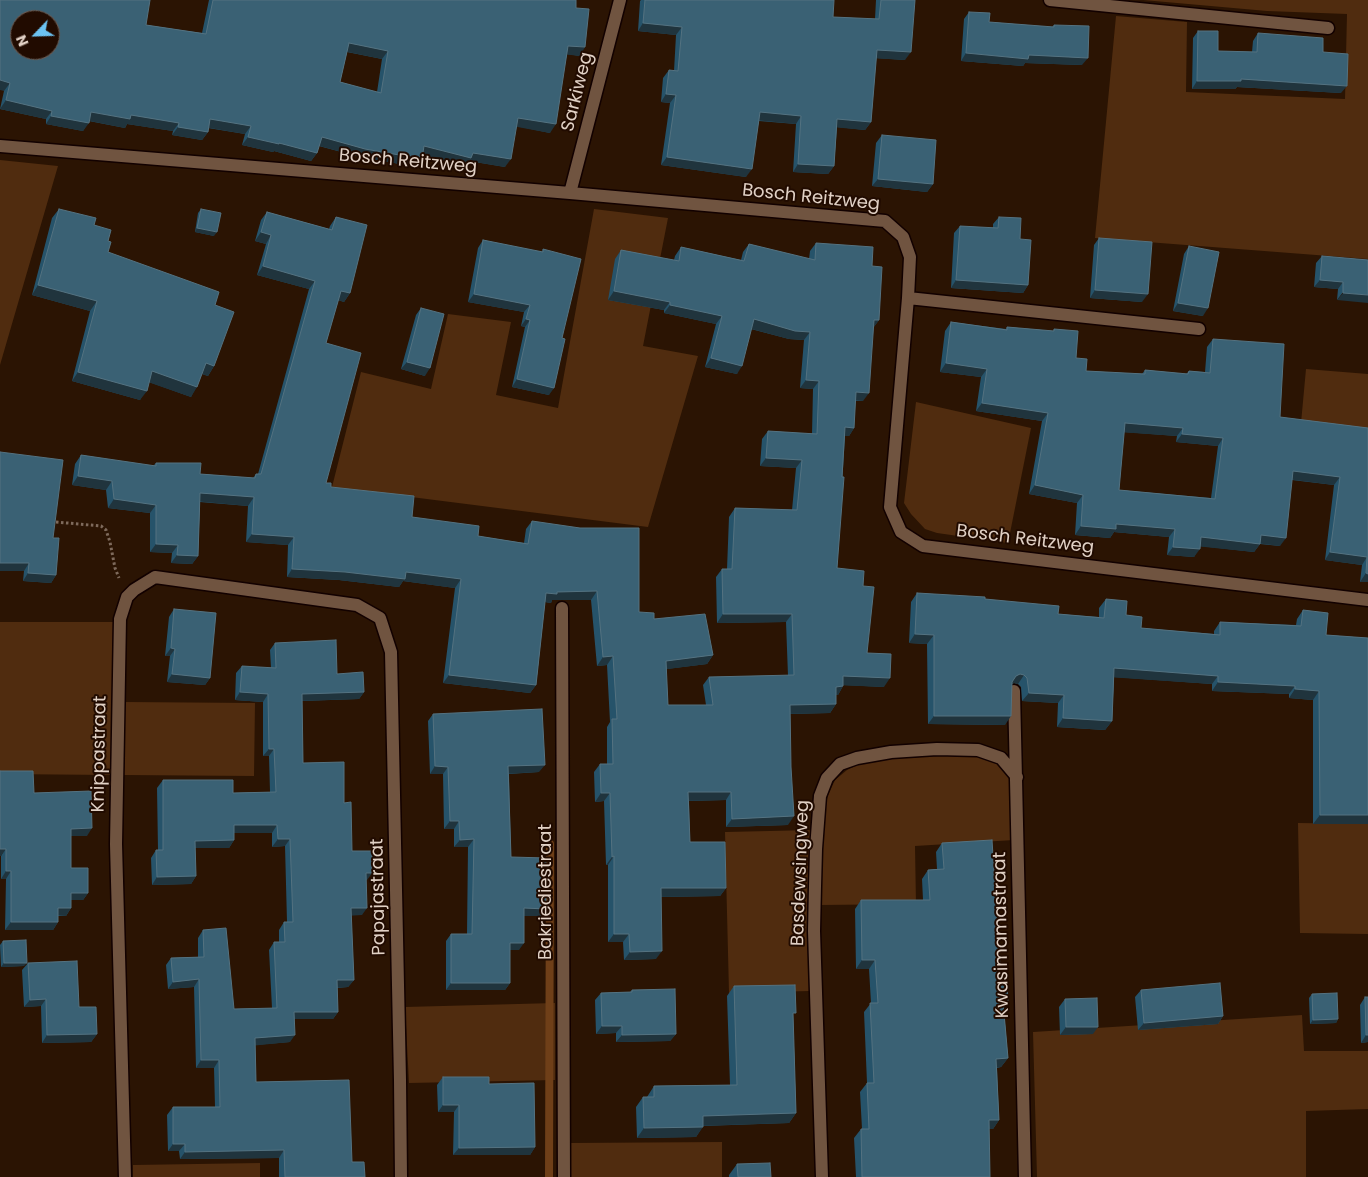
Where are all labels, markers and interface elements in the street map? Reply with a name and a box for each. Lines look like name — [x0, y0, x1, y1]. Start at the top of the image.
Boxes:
north arrow — [10, 10, 60, 60]
text: N — [11, 32, 33, 50]
street label: Sarkiweg — [558, 50, 598, 134]
street label: Bosch Reitzweg — [338, 145, 478, 179]
street label: Bosch Reitzweg — [741, 180, 881, 216]
street label: Bosch Reitzweg — [955, 521, 1095, 559]
street label: Knippastraat — [88, 695, 112, 813]
street label: Basdewsingweg — [788, 800, 814, 946]
street label: Bakriediestraat — [535, 824, 557, 960]
street label: Papajastraat — [367, 838, 391, 956]
street label: Kwasimamastraat — [990, 852, 1014, 1018]

